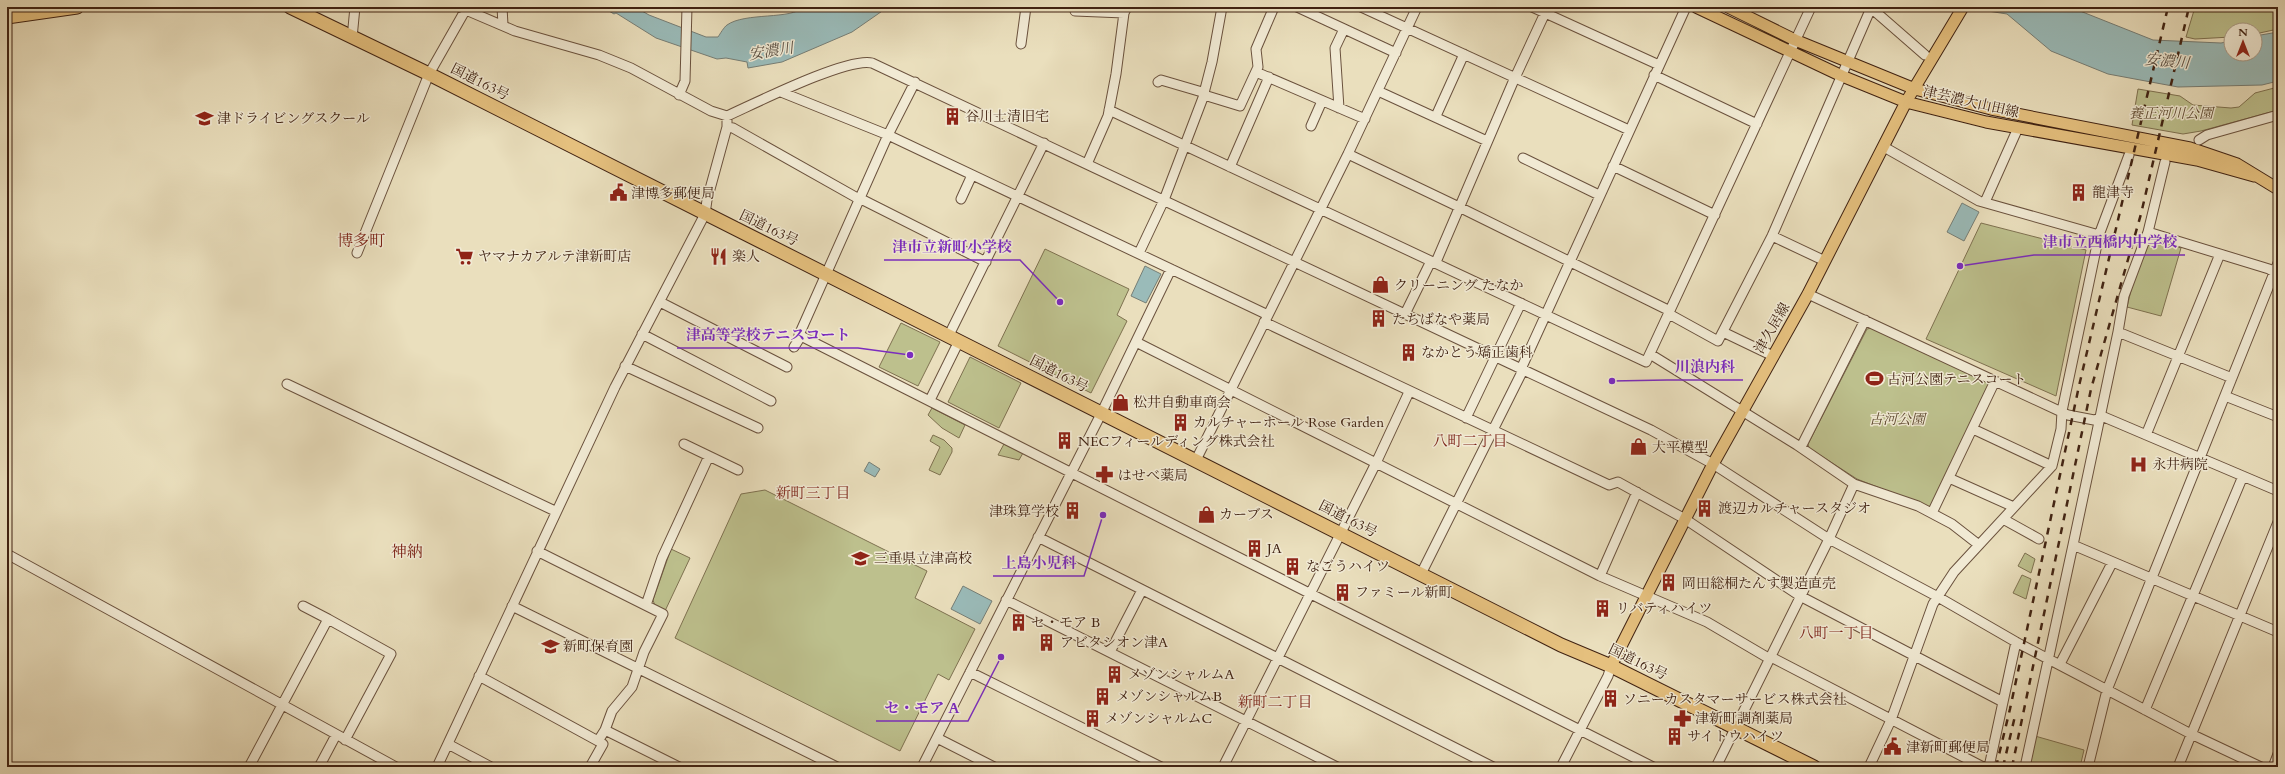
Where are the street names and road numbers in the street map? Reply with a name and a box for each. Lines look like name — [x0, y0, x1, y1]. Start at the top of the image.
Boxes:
street label: 国道163号 — [447, 59, 513, 105]
street label: 津芸濃大山田線 — [1921, 82, 2021, 122]
street label: 国道163号 — [736, 206, 802, 250]
street label: 津久居線 — [1750, 299, 1794, 357]
street label: 国道163号 — [1026, 351, 1092, 397]
street label: 国道163号 — [1315, 496, 1381, 542]
street label: 国道163号 — [1605, 640, 1671, 684]

